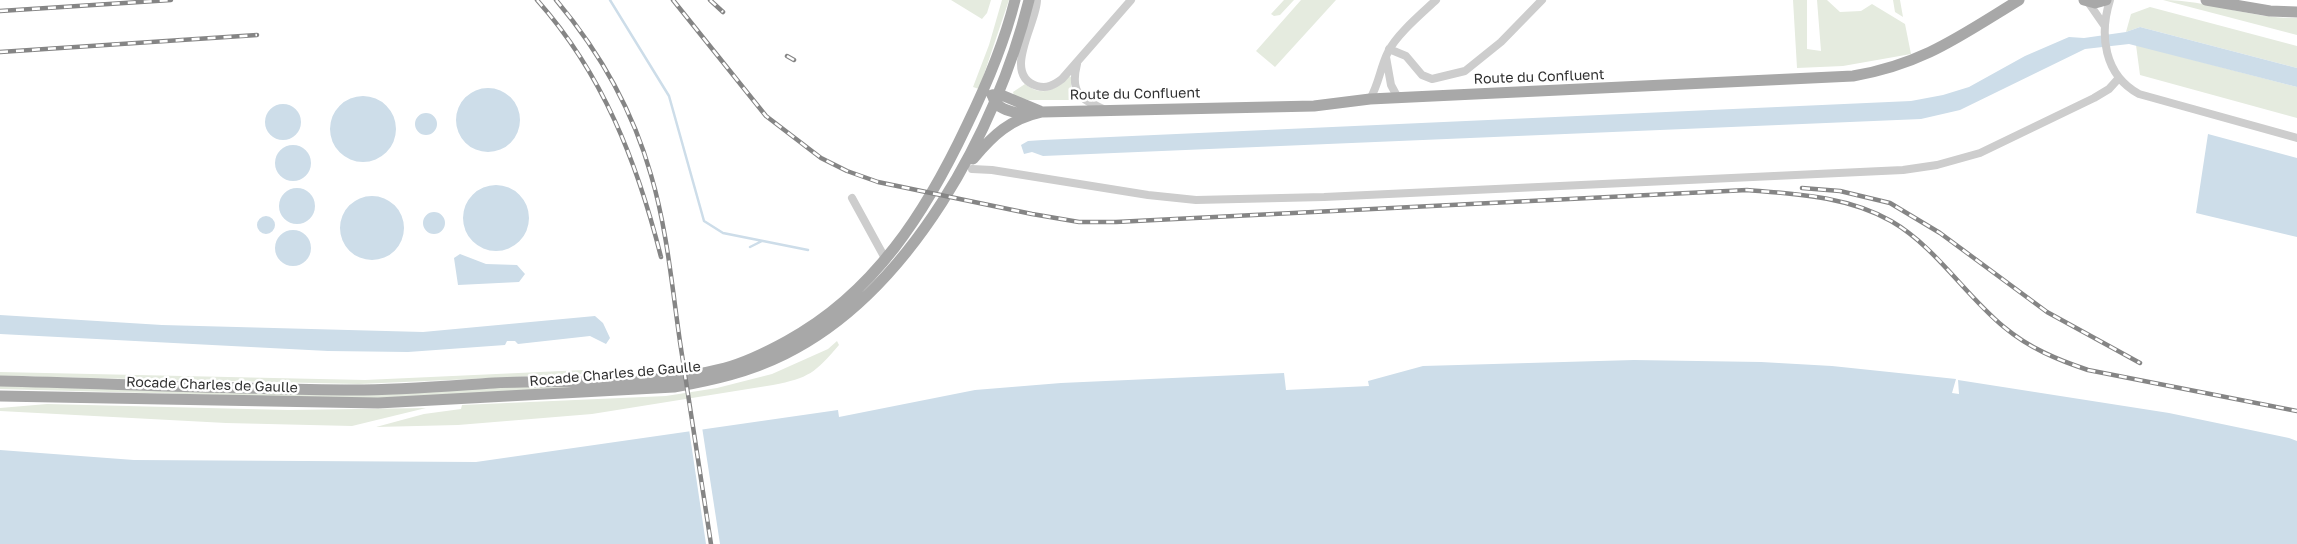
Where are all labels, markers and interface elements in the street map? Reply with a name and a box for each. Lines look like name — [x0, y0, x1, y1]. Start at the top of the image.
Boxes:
street label: Route du Confluent — [1473, 66, 1605, 88]
street label: Route du Confluent — [1069, 84, 1201, 104]
street label: Rocade Charles de Gaulle — [529, 358, 701, 390]
street label: Rocade Charles de Gaulle — [126, 374, 298, 396]

